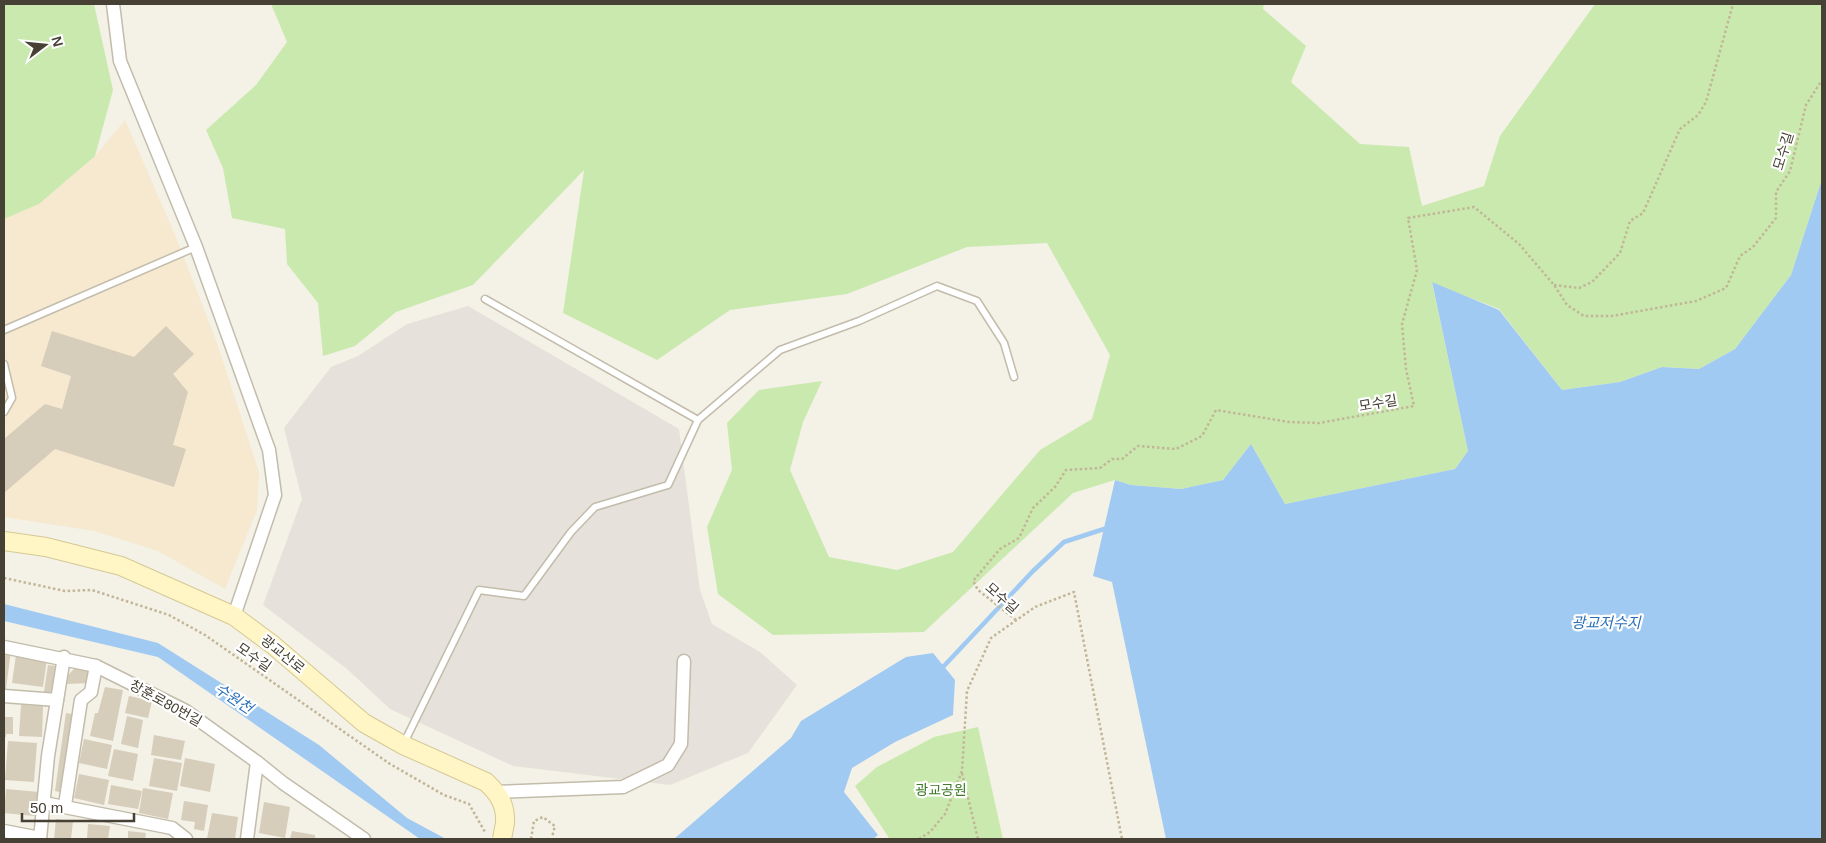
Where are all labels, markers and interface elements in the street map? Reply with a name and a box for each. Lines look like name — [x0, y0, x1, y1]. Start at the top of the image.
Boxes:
north arrow — [20, 20, 70, 70]
text: N — [48, 34, 67, 48]
street label: 모수길 — [1770, 130, 1796, 172]
street label: 모수길 — [1358, 392, 1398, 414]
street label: 모수길 — [982, 579, 1022, 617]
water label: 광교저수지 — [1571, 614, 1642, 631]
street label: 광교산로 — [258, 632, 308, 677]
street label: 모수길 — [234, 639, 274, 675]
street label: 창훈로80번길 — [127, 677, 205, 729]
water label: 수원천 — [212, 679, 258, 718]
park label: 광교공원 — [915, 782, 967, 798]
scale bar — [22, 790, 135, 822]
text: 50 m — [30, 799, 63, 816]

